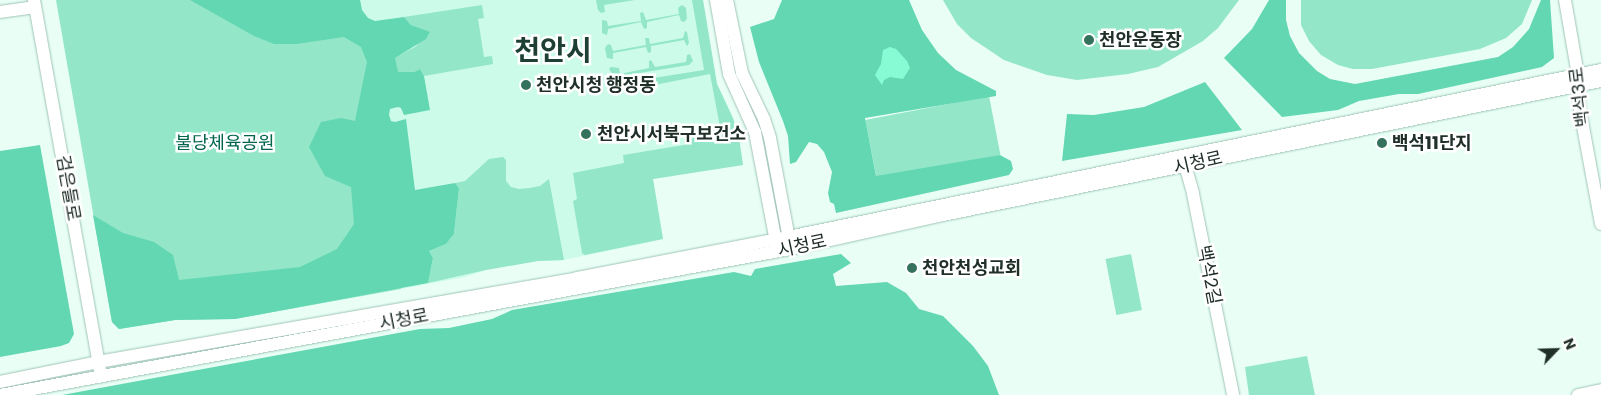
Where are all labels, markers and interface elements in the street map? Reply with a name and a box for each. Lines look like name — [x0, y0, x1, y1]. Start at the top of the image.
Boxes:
place label: 천안운동장 — [1099, 29, 1182, 51]
district label: 천안시 — [514, 34, 592, 68]
marker: 천안운동장 — [1083, 34, 1095, 46]
street label: 백석3로 — [1566, 66, 1594, 128]
place label: 천안시청 행정동 — [536, 74, 656, 96]
marker: 천안시청 행정동 — [520, 79, 532, 91]
place label: 천안시서북구보건소 — [597, 123, 746, 145]
marker: 천안시서북구보건소 — [579, 127, 593, 141]
park label: 불당체육공원 — [175, 132, 275, 154]
place label: 백석11단지 — [1392, 132, 1472, 154]
marker: 백석11단지 — [1376, 137, 1388, 149]
street label: 시청로 — [1171, 147, 1225, 179]
street label: 검은들로 — [52, 154, 84, 222]
street label: 시청로 — [775, 230, 829, 262]
street label: 백석2길 — [1193, 243, 1225, 307]
place label: 천안천성교회 — [922, 257, 1021, 279]
marker: 천안천성교회 — [906, 262, 918, 274]
street label: 시청로 — [378, 305, 430, 335]
north arrow — [1531, 325, 1581, 375]
text: N — [1558, 335, 1581, 353]

